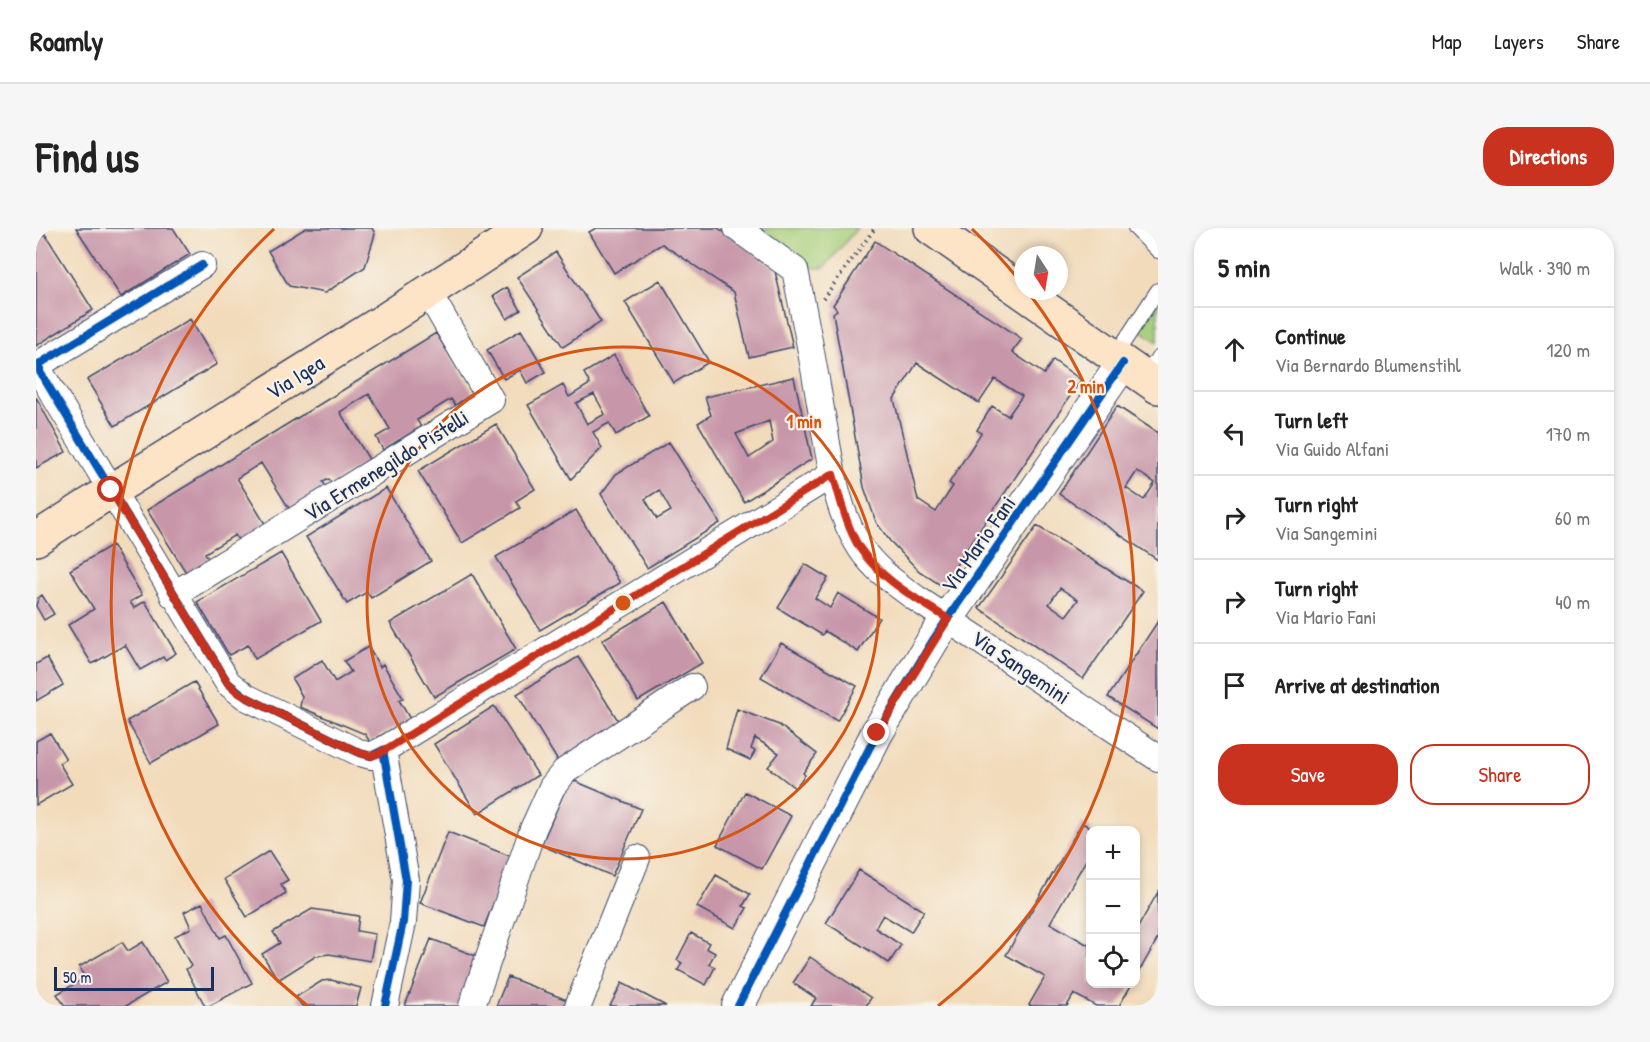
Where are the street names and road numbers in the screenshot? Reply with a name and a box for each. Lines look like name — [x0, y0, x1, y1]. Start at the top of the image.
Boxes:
street label: Via Igea — [260, 347, 330, 407]
street label: Via Ermenegildo Pistelli — [298, 402, 474, 528]
street label: Via Mario Fani — [934, 490, 1022, 598]
street label: Via Sangemini — [966, 623, 1076, 711]

